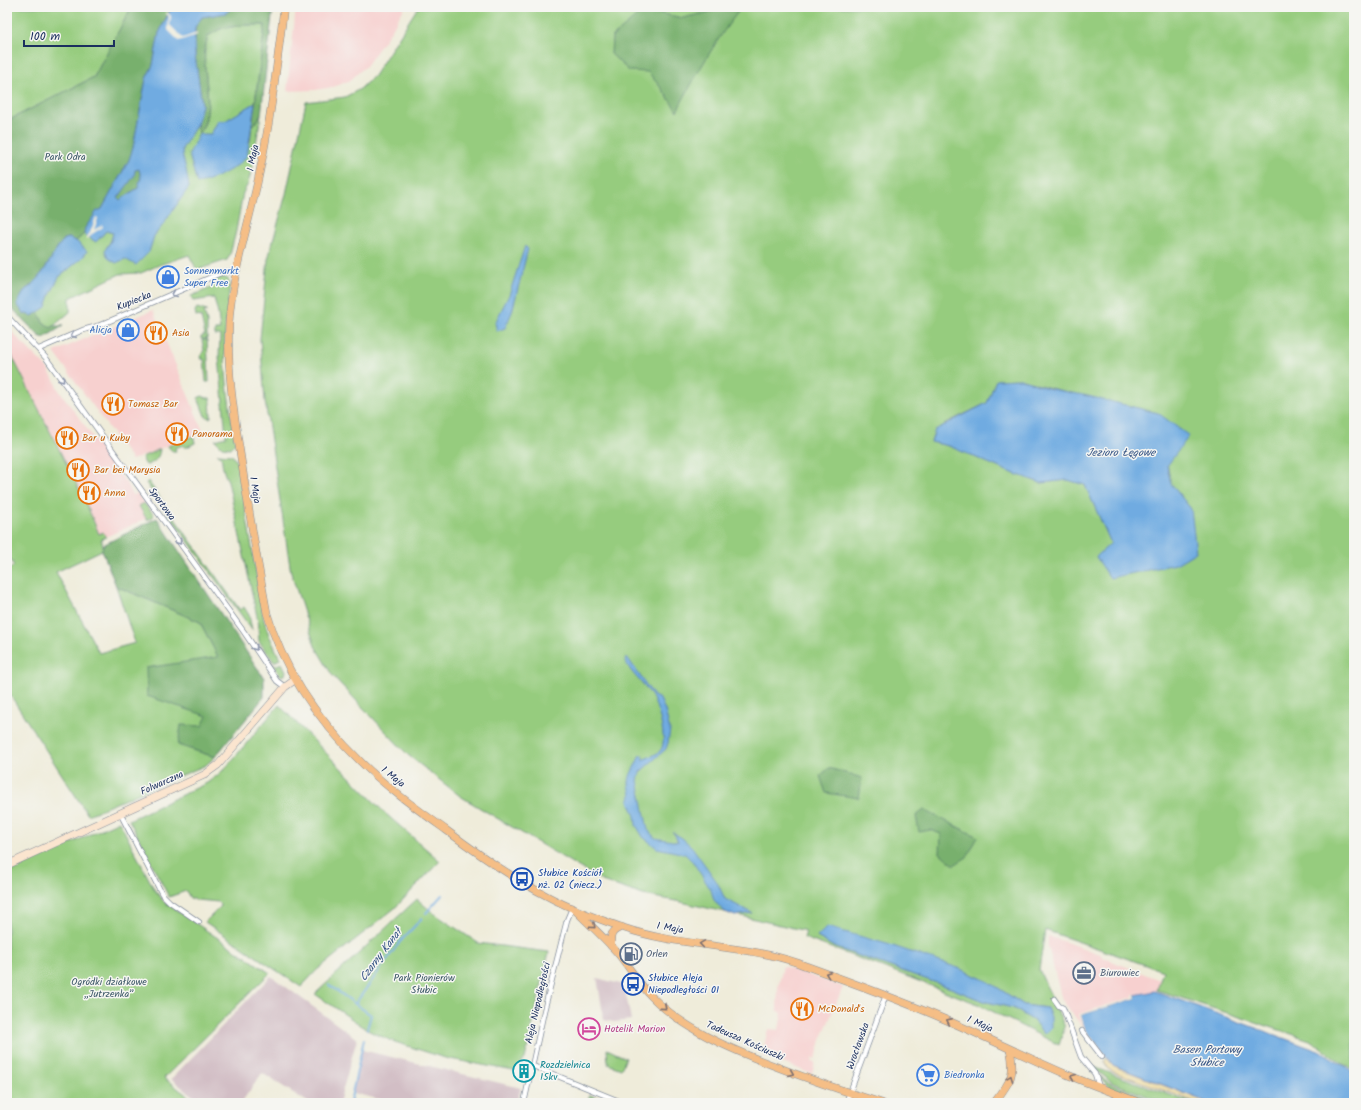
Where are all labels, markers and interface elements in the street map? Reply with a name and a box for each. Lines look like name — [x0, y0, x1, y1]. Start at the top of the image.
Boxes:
scale bar — [24, 22, 114, 48]
text: 100 m — [30, 27, 61, 46]
street label: 1 Maja — [242, 143, 264, 173]
park label: Park Odra — [44, 149, 86, 165]
place label: Sonnenmarkt Super Free — [184, 263, 239, 291]
shop icon: Sonnenmarkt Super Free — [155, 264, 181, 290]
street label: Kupiecka — [114, 287, 154, 315]
one-way arrow — [171, 289, 178, 297]
shop icon: Alicja — [115, 317, 141, 343]
restaurant icon: Asia — [143, 320, 169, 346]
place label: Alicja — [89, 322, 112, 338]
place label: Asia — [172, 325, 190, 341]
one-way arrow — [70, 330, 77, 338]
one-way arrow — [57, 376, 65, 383]
restaurant icon: Tomasz Bar — [100, 391, 126, 417]
place label: Tomasz Bar — [128, 396, 178, 412]
restaurant icon: Panorama — [164, 421, 190, 447]
restaurant icon: Bar u Kuby — [54, 425, 80, 451]
place label: Panorama — [192, 426, 233, 442]
place label: Bar u Kuby — [82, 430, 130, 446]
water label: Jezioro Łęgowe — [1087, 444, 1156, 462]
restaurant icon: Bar bei Marysia — [65, 457, 91, 483]
place label: Bar bei Marysia — [94, 462, 161, 478]
street label: 1 Maja — [245, 475, 265, 505]
restaurant icon: Anna — [76, 480, 102, 506]
street label: Sportowa — [144, 484, 180, 524]
place label: Anna — [104, 485, 126, 501]
one-way arrow — [174, 538, 182, 545]
one-way arrow — [250, 644, 257, 651]
street label: 1 Maja — [377, 762, 409, 792]
street label: Folwarczna — [138, 766, 186, 800]
place label: Słubice Kościół nż. 02 (niecz.) — [538, 865, 602, 893]
bus stop icon: Słubice Kościół nż. 02 (niecz.) — [509, 866, 535, 892]
street label: 1 Maja — [655, 918, 685, 938]
one-way arrow — [588, 922, 595, 929]
water label: Czarny Kanał — [355, 923, 408, 985]
one-way arrow — [699, 940, 705, 949]
fuel station icon: Orlen — [618, 941, 644, 967]
place label: Orlen — [646, 946, 668, 962]
street label: Aleja Niepodległości — [521, 960, 555, 1045]
office icon: Biurowiec — [1071, 960, 1097, 986]
place label: Biurowiec — [1100, 965, 1140, 981]
park label: Park Pionierów Słubic — [393, 970, 455, 998]
place label: Słubice Aleja Niepodległości 01 — [648, 970, 719, 998]
bus stop icon: Słubice Aleja Niepodległości 01 — [620, 971, 646, 997]
one-way arrow — [824, 971, 831, 979]
park label: Ogródki działkowe „Jutrzenka” — [71, 974, 147, 1002]
restaurant icon: McDonald's — [789, 996, 815, 1022]
place label: McDonald's — [818, 1001, 865, 1017]
one-way arrow — [659, 1003, 666, 1010]
street label: 1 Maja — [964, 1011, 996, 1037]
hotel icon: Hotelik Marion — [576, 1016, 602, 1042]
street label: Tadeusza Kościuszki — [703, 1017, 787, 1066]
one-way arrow — [946, 1018, 953, 1026]
street label: Wrocławska — [842, 1020, 874, 1072]
place label: Hotelik Marion — [604, 1021, 665, 1037]
water label: Basen Portowy Słubice — [1173, 1041, 1243, 1072]
place label: Rozdzielnica 15kv — [540, 1057, 591, 1085]
building icon: Rozdzielnica 15kv — [511, 1058, 537, 1084]
supermarket icon: Biedronka — [915, 1062, 941, 1088]
place label: Biedronka — [944, 1067, 985, 1083]
one-way arrow — [788, 1068, 795, 1076]
one-way arrow — [1070, 1073, 1077, 1081]
one-way arrow — [1006, 1074, 1014, 1081]

